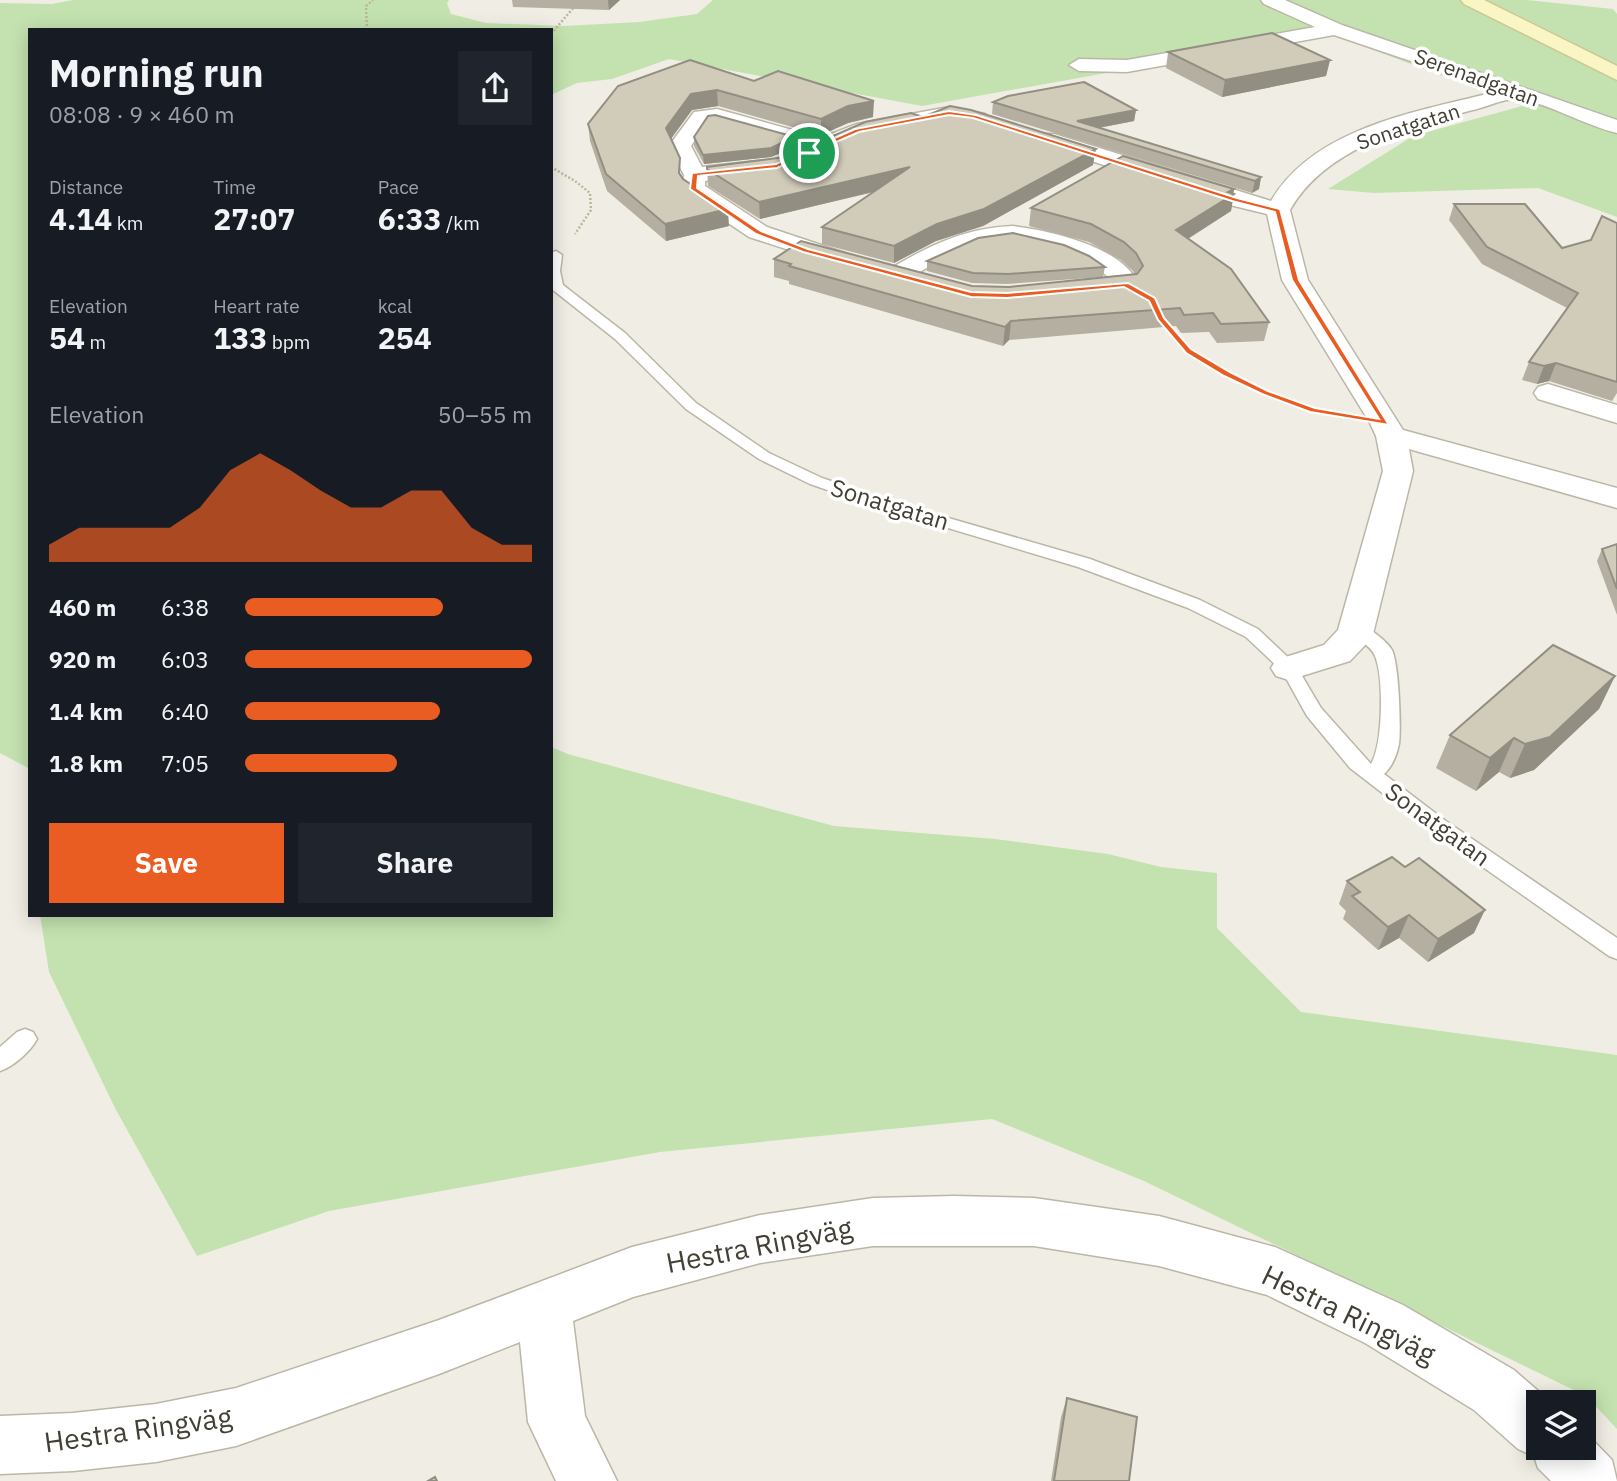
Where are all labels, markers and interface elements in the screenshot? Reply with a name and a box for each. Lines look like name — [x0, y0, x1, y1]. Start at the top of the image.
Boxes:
street label: Serenadgatan — [1411, 41, 1543, 113]
text: Morning run — [49, 48, 264, 97]
button: share — [458, 51, 532, 125]
street label: Sonatgatan — [1353, 96, 1463, 156]
text: 08:08 · 9 × 460 m — [49, 99, 235, 129]
pin — [779, 123, 839, 183]
icon: arrive — [790, 134, 828, 172]
text: Distance — [49, 175, 123, 199]
text: Time — [213, 175, 256, 199]
text: Pace — [378, 175, 419, 199]
text: 4.14 — [49, 199, 112, 238]
text: 27:07 — [213, 199, 295, 238]
text: 6:33 — [378, 199, 442, 238]
text: km — [112, 211, 143, 235]
text: /km — [442, 211, 480, 235]
text: Elevation — [49, 294, 128, 318]
text: Heart rate — [213, 294, 300, 318]
text: kcal — [378, 294, 412, 318]
text: 54 — [49, 318, 85, 357]
text: 133 — [213, 318, 267, 357]
text: 254 — [378, 318, 432, 357]
text: m — [85, 330, 106, 354]
text: bpm — [267, 330, 310, 354]
text: Elevation — [49, 399, 144, 429]
text: 50–55 m — [438, 399, 532, 429]
street label: Sonatgatan — [827, 471, 953, 537]
text: 460 m — [49, 592, 116, 622]
text: 6:38 — [161, 592, 209, 622]
text: 920 m — [49, 644, 116, 674]
text: 6:03 — [161, 644, 209, 674]
text: 1.4 km — [49, 696, 123, 726]
text: 6:40 — [161, 696, 209, 726]
text: 1.8 km — [49, 748, 123, 778]
text: 7:05 — [161, 748, 209, 778]
street label: Sonatgatan — [1379, 775, 1497, 873]
button: Save — [49, 823, 284, 903]
button: Share — [298, 823, 532, 903]
street label: Hestra Ringväg — [663, 1209, 856, 1281]
street label: Hestra Ringväg — [1256, 1256, 1442, 1372]
map controls — [1526, 1390, 1596, 1460]
button: layers — [1526, 1390, 1596, 1460]
street label: Hestra Ringväg — [42, 1397, 234, 1460]

